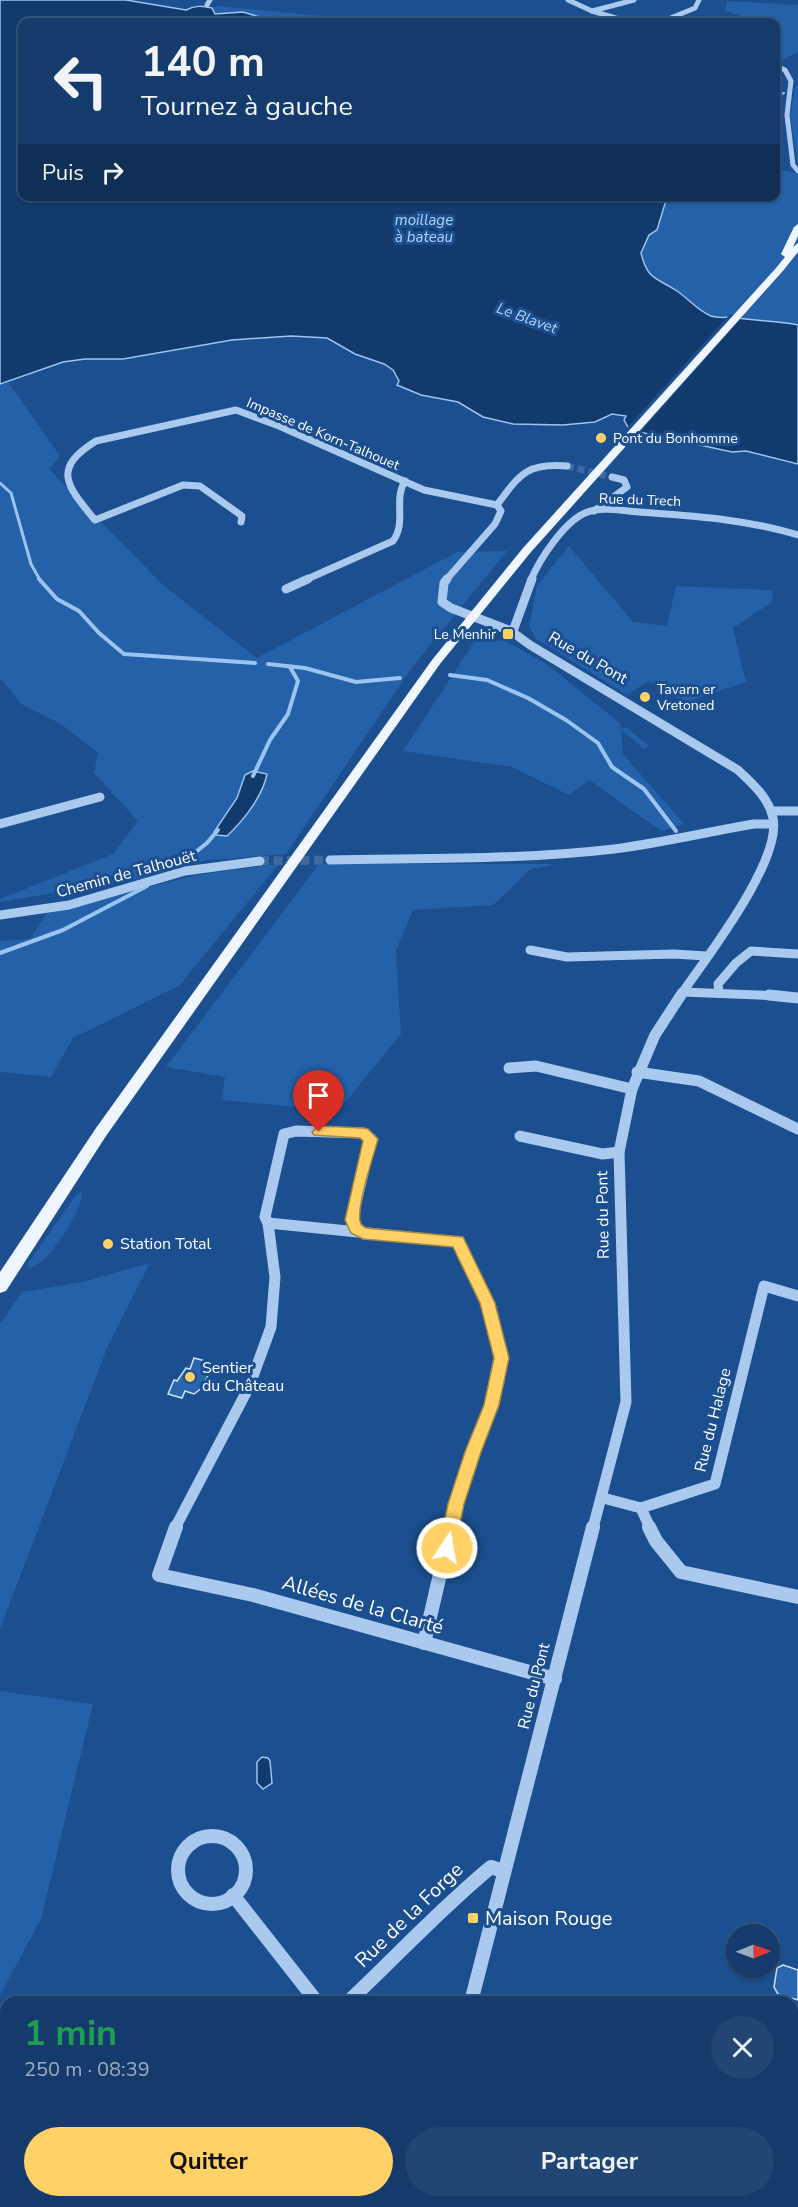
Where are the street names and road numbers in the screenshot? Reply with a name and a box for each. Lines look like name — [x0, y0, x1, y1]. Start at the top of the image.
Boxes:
street label: Impasse de Korn-Talhouet — [244, 393, 402, 475]
street label: Rue du Trech — [599, 489, 681, 511]
street label: Rue du Pont — [544, 626, 632, 690]
street label: Chemin de Talhouët — [54, 845, 199, 903]
street label: Rue du Pont — [591, 1170, 615, 1259]
street label: Rue du Halage — [689, 1366, 737, 1474]
street label: Allées de la Clarté — [279, 1569, 447, 1641]
street label: Rue du Pont — [513, 1640, 555, 1731]
street label: Rue de la Forge — [349, 1856, 469, 1974]

